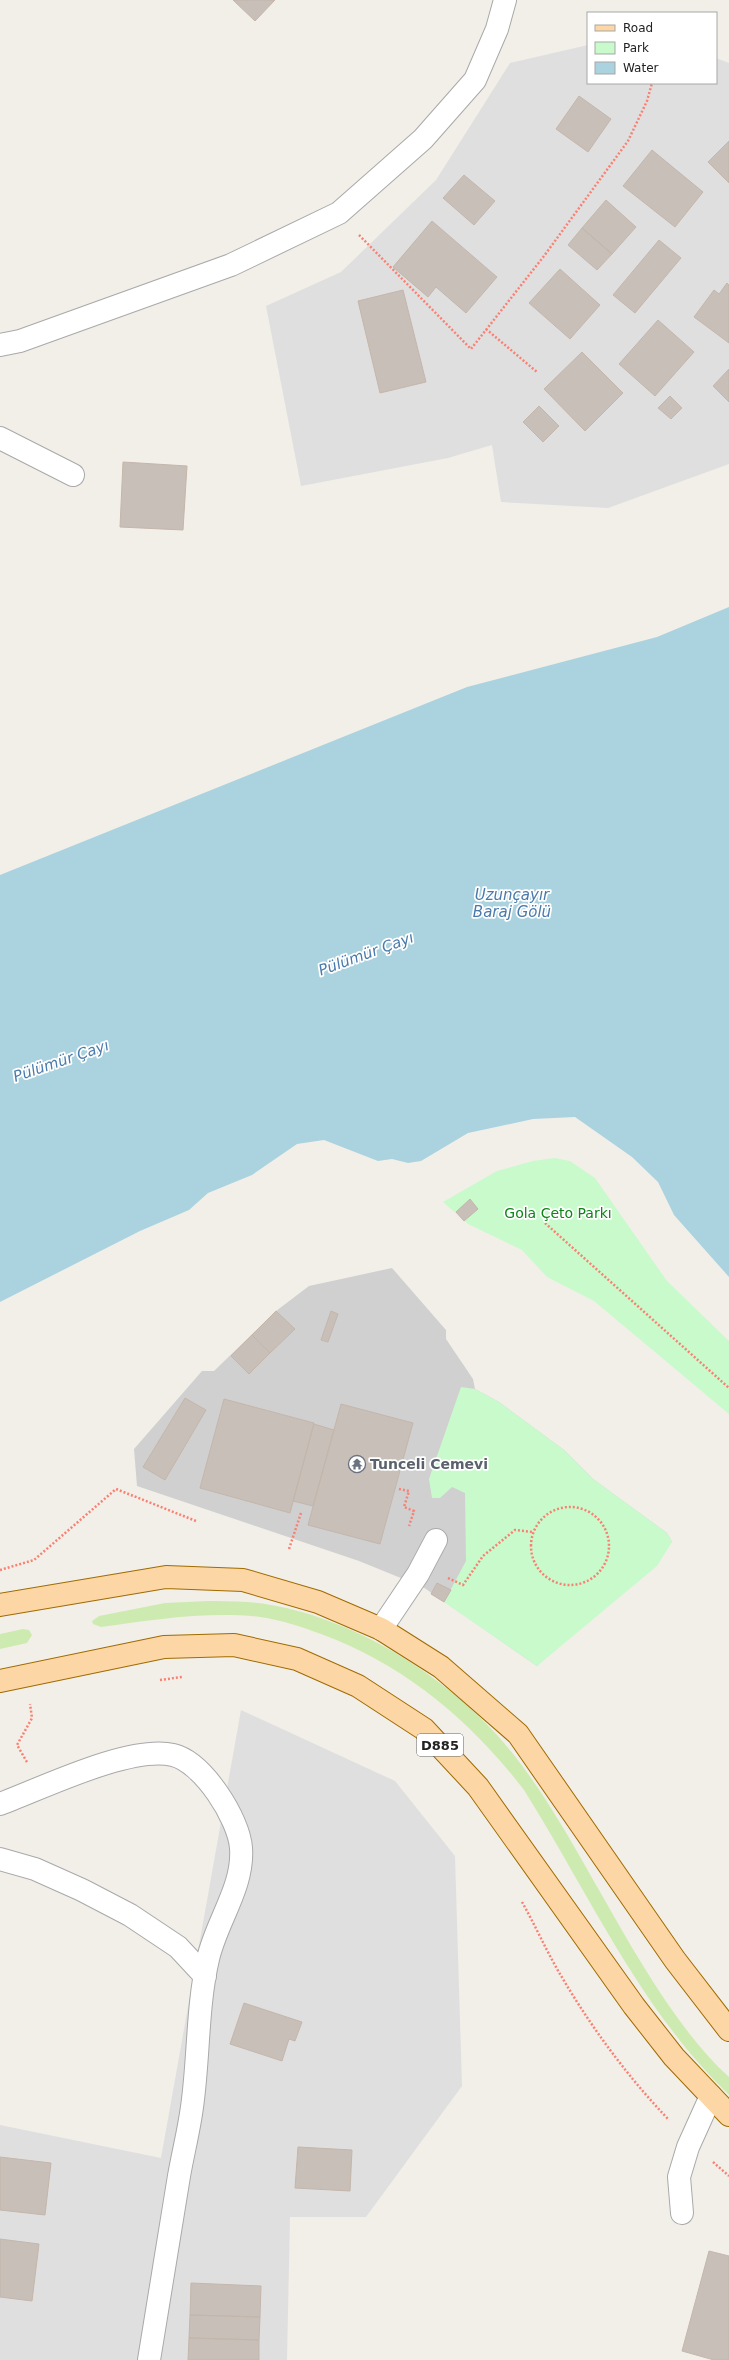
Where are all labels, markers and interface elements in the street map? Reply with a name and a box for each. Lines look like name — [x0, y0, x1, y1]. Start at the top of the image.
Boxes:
legend — [587, 12, 717, 84]
text: Road — [623, 21, 653, 35]
text: Park — [623, 41, 649, 55]
text: Water — [623, 61, 659, 75]
water label: Uzunçayır Baraj Gölü — [473, 886, 551, 921]
water label: Pülümür Çayı — [316, 928, 416, 980]
water label: Pülümür Çayı — [11, 1036, 111, 1086]
park label: Gola Çeto Parkı — [504, 1205, 612, 1221]
temple icon: Tunceli Cemevi — [347, 1454, 367, 1474]
place label: Tunceli Cemevi — [370, 1456, 488, 1472]
road number: D885 — [417, 1734, 463, 1756]

